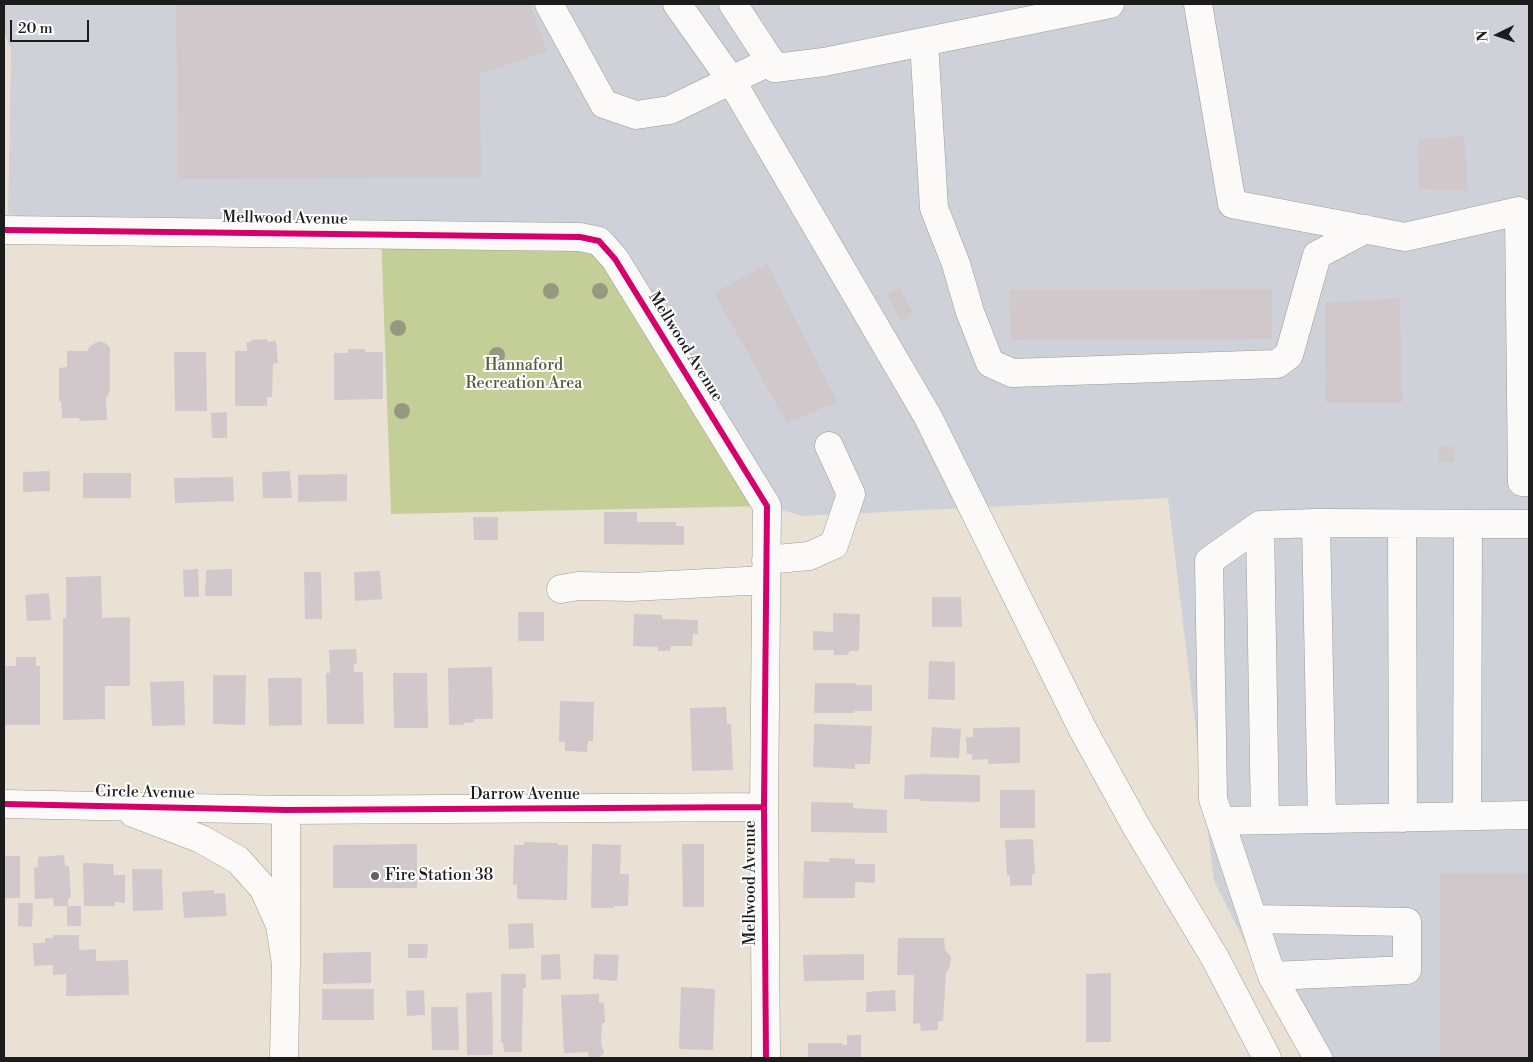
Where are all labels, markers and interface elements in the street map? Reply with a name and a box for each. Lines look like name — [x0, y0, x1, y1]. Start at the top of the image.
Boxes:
scale bar — [12, 10, 91, 42]
north arrow — [1473, 10, 1523, 60]
text: 20 m — [18, 19, 53, 38]
text: N — [1474, 30, 1492, 42]
street label: Mellwood Avenue — [222, 208, 348, 230]
street label: Mellwood Avenue — [644, 289, 726, 405]
park label: Hannaford Recreation Area — [466, 356, 582, 394]
street label: Circle Avenue — [95, 783, 195, 803]
street label: Darrow Avenue — [470, 785, 580, 805]
street label: Mellwood Avenue — [741, 820, 761, 946]
place label: Fire Station 38 — [385, 866, 493, 886]
marker: Fire Station 38 — [369, 870, 381, 882]

